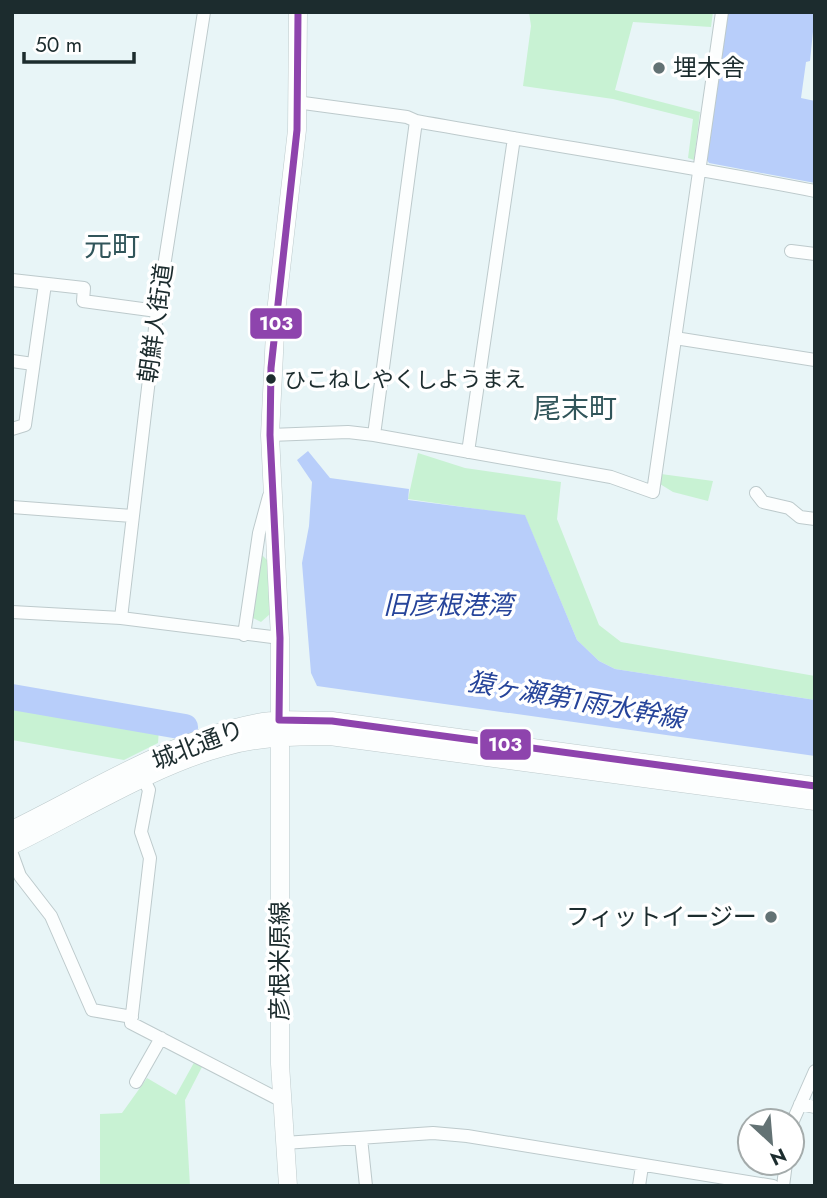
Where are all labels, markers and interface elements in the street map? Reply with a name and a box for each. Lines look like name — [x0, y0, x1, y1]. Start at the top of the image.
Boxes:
scale bar — [24, 21, 135, 65]
text: 50 m — [35, 30, 82, 60]
place label: 埋木舎 — [673, 50, 745, 85]
marker: 埋木舎 — [651, 60, 667, 76]
district label: 元町 — [84, 226, 140, 267]
street label: 朝鮮人街道 — [130, 261, 181, 385]
line badge: 103 — [249, 307, 303, 340]
text: 103 — [259, 310, 293, 337]
place label: ひこねしやくしようまえ — [284, 363, 526, 395]
marker: ひこねしやくしようまえ — [264, 372, 278, 386]
district label: 尾末町 — [533, 388, 617, 429]
water label: 旧彦根港湾 — [383, 586, 517, 624]
water label: 猿ヶ瀬第1雨水幹線 — [465, 662, 690, 738]
street label: 城北通り — [147, 711, 249, 778]
line badge: 103 — [479, 728, 532, 761]
text: 103 — [488, 731, 522, 758]
place label: フィットイージー — [566, 899, 757, 934]
street label: 彦根米原線 — [262, 901, 297, 1021]
marker: フィットイージー — [763, 909, 779, 925]
north arrow — [736, 1107, 806, 1177]
text: N — [766, 1141, 791, 1172]

